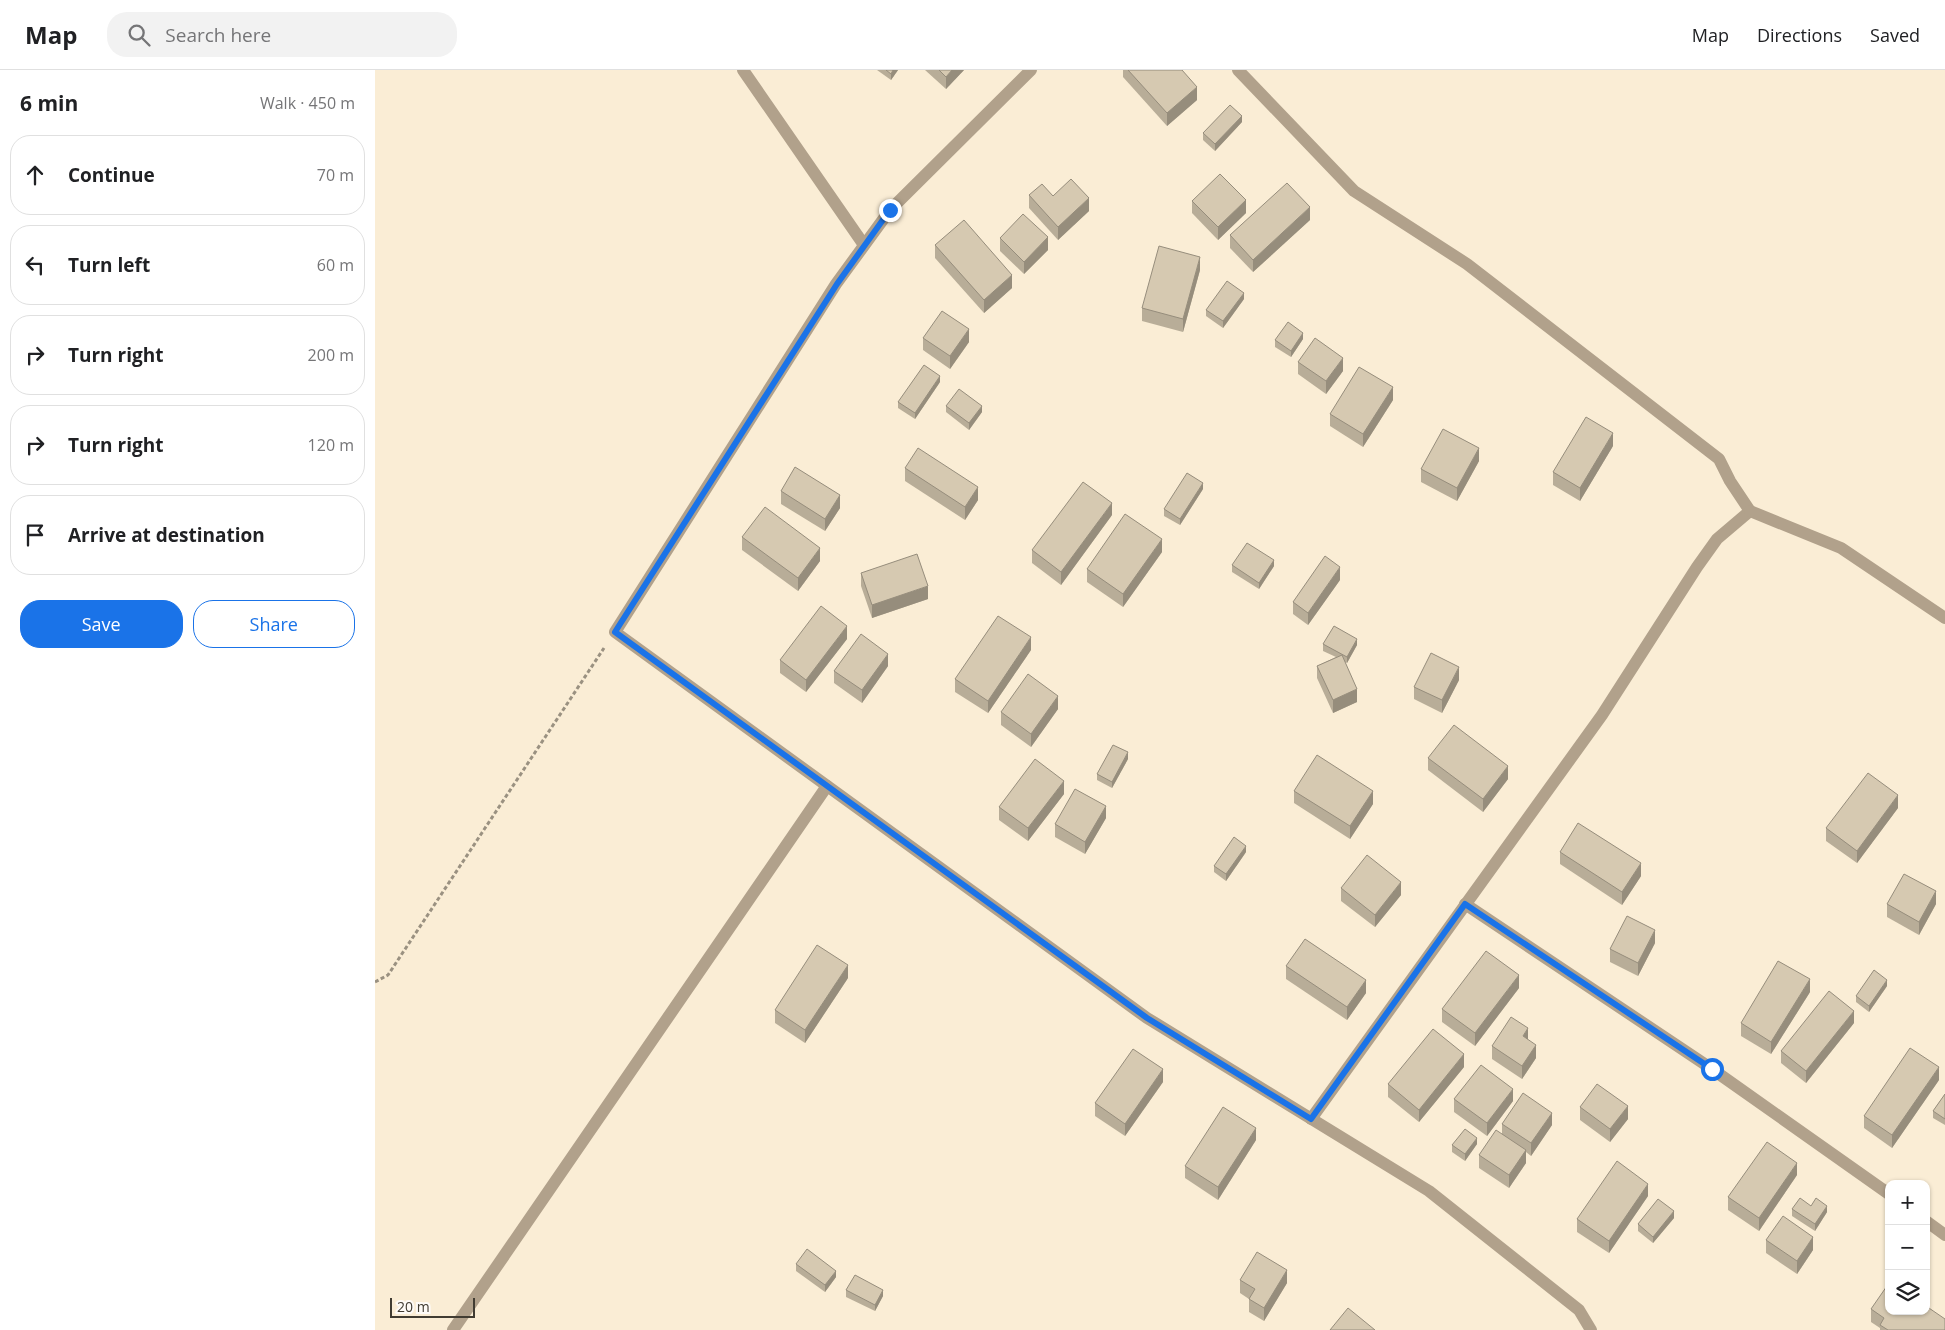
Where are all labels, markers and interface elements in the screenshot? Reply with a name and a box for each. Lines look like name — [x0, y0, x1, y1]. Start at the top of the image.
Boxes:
search box — [107, 12, 457, 57]
text: Map — [25, 18, 77, 51]
icon: search — [125, 21, 153, 49]
text: Search here — [165, 22, 271, 48]
text: Map — [1692, 23, 1729, 47]
text: Directions — [1757, 23, 1842, 47]
text: Saved — [1870, 23, 1920, 47]
text: 6 min — [20, 89, 78, 117]
text: Walk · 450 m — [260, 92, 355, 114]
icon: ahead — [21, 161, 49, 189]
text: Continue — [68, 162, 155, 188]
text: 70 m — [317, 164, 354, 186]
route end — [879, 199, 902, 222]
icon: left — [21, 251, 49, 279]
text: Turn left — [68, 252, 150, 278]
text: 60 m — [317, 254, 354, 276]
icon: right — [21, 341, 49, 369]
text: Turn right — [68, 342, 163, 368]
text: 200 m — [308, 344, 354, 366]
icon: right — [21, 431, 49, 459]
text: Turn right — [68, 432, 163, 458]
text: 120 m — [308, 434, 354, 456]
icon: arrive — [21, 521, 49, 549]
text: Arrive at destination — [68, 522, 265, 548]
button: Save — [20, 600, 183, 648]
button: Share — [193, 600, 355, 648]
route start — [1701, 1058, 1724, 1081]
map controls — [1885, 1180, 1930, 1315]
button: + — [1885, 1180, 1930, 1225]
button: − — [1885, 1225, 1930, 1270]
button: layers — [1885, 1270, 1930, 1315]
scale bar — [390, 1295, 475, 1318]
text: 20 m — [397, 1297, 430, 1316]

